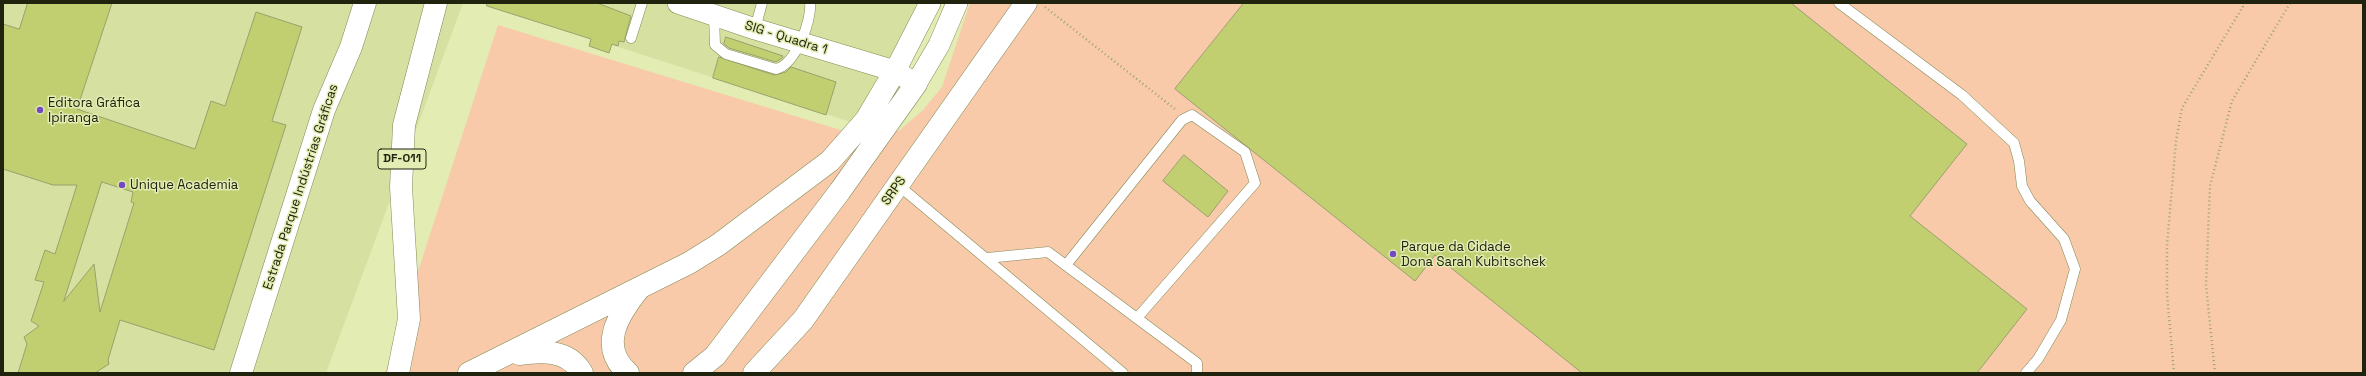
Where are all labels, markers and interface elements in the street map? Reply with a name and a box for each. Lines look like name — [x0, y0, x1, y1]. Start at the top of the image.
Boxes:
street label: SIG - Quadra 1 — [743, 18, 829, 58]
street label: Estrada Parque Indústrias Gráficas — [260, 82, 342, 292]
place label: Editora Gráfica Ipiranga — [48, 95, 140, 126]
marker: Editora Gráfica Ipiranga — [35, 105, 45, 115]
road number: DF-011 — [378, 149, 426, 169]
street label: SRPS — [878, 173, 910, 209]
place label: Unique Academia — [130, 177, 238, 193]
marker: Unique Academia — [117, 180, 127, 190]
place label: Parque da Cidade Dona Sarah Kubitschek — [1401, 239, 1546, 270]
marker: Parque da Cidade Dona Sarah Kubitschek — [1388, 249, 1398, 259]

